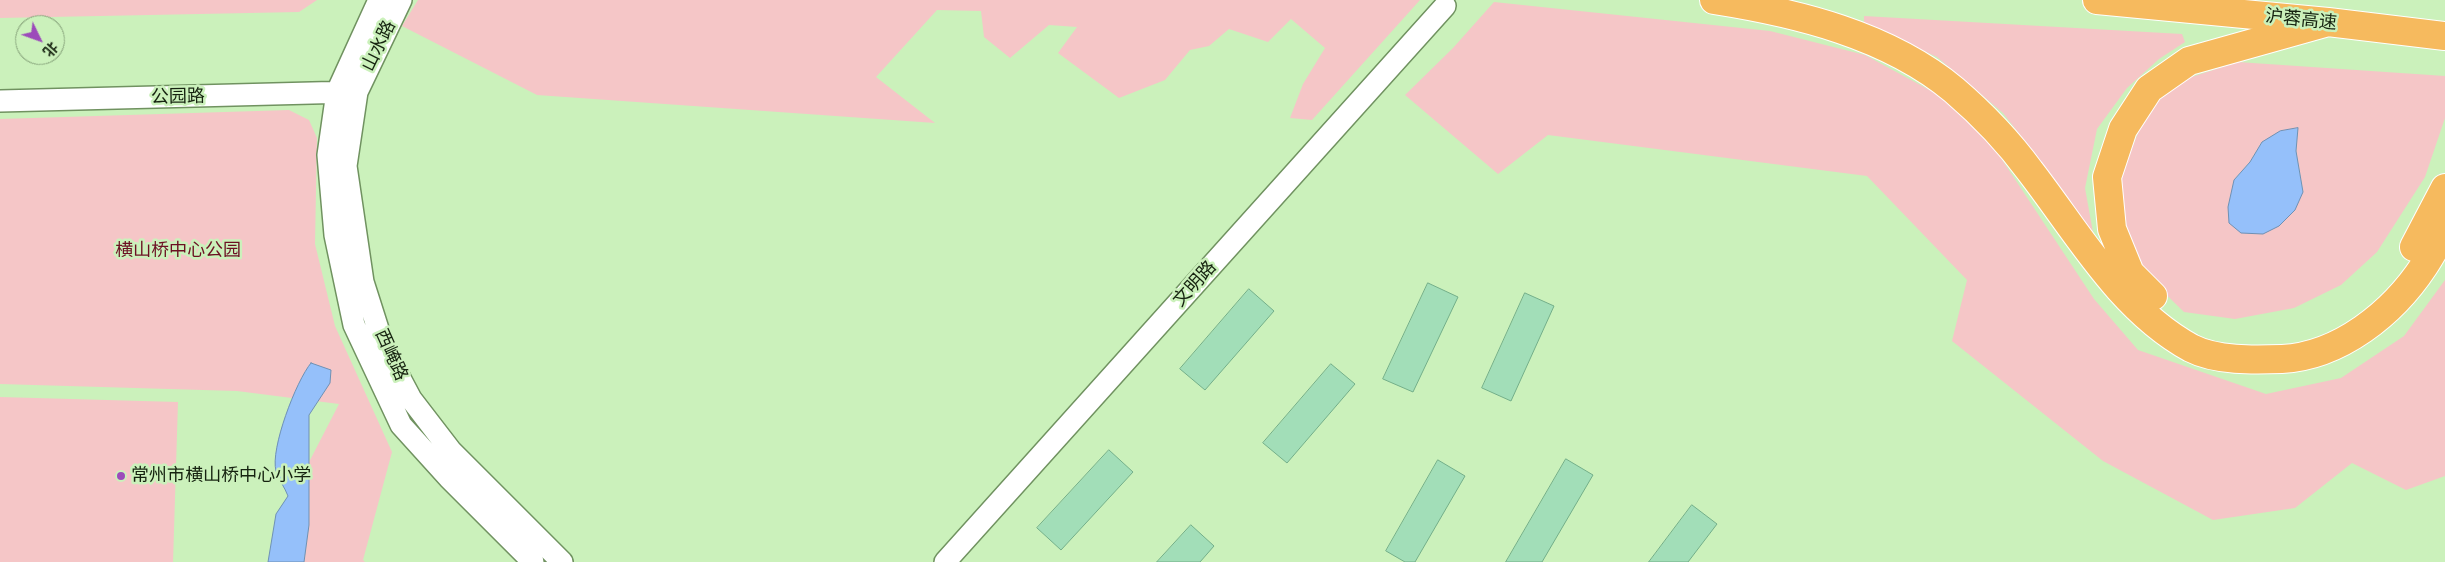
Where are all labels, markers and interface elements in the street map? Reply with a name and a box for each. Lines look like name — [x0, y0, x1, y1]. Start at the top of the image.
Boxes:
street label: 沪蓉高速 — [2264, 5, 2338, 35]
north arrow — [15, 15, 65, 65]
street label: 山水路 — [357, 17, 401, 75]
text: 北 — [39, 38, 62, 61]
street label: 公园路 — [151, 86, 205, 108]
park label: 横山桥中心公园 — [115, 240, 241, 262]
street label: 文明路 — [1169, 257, 1221, 311]
street label: 西崦路 — [370, 326, 412, 384]
place label: 常州市横山桥中心小学 — [131, 465, 311, 487]
marker: 常州市横山桥中心小学 — [115, 470, 127, 482]

